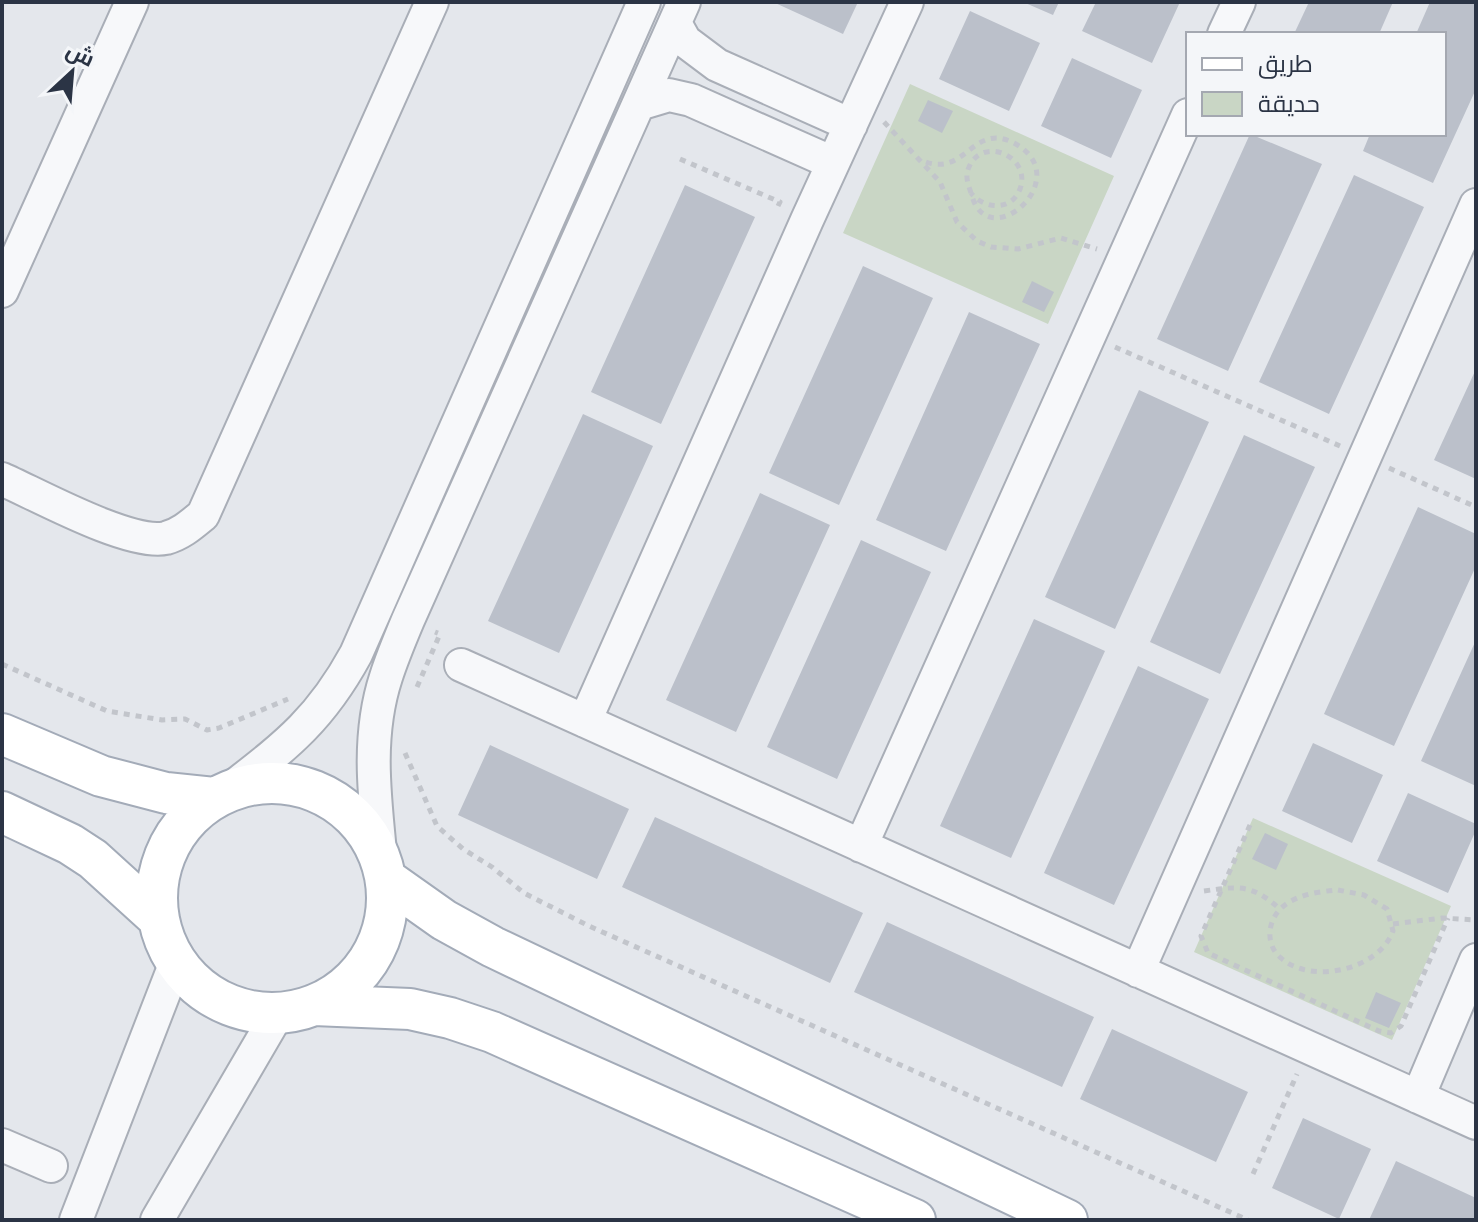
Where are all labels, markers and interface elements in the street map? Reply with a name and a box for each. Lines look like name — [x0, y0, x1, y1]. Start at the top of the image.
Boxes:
north arrow — [32, 32, 112, 112]
legend — [1186, 32, 1446, 136]
text: ش — [62, 35, 100, 73]
text: طريق — [1258, 48, 1313, 79]
text: حديقة — [1258, 88, 1320, 119]

